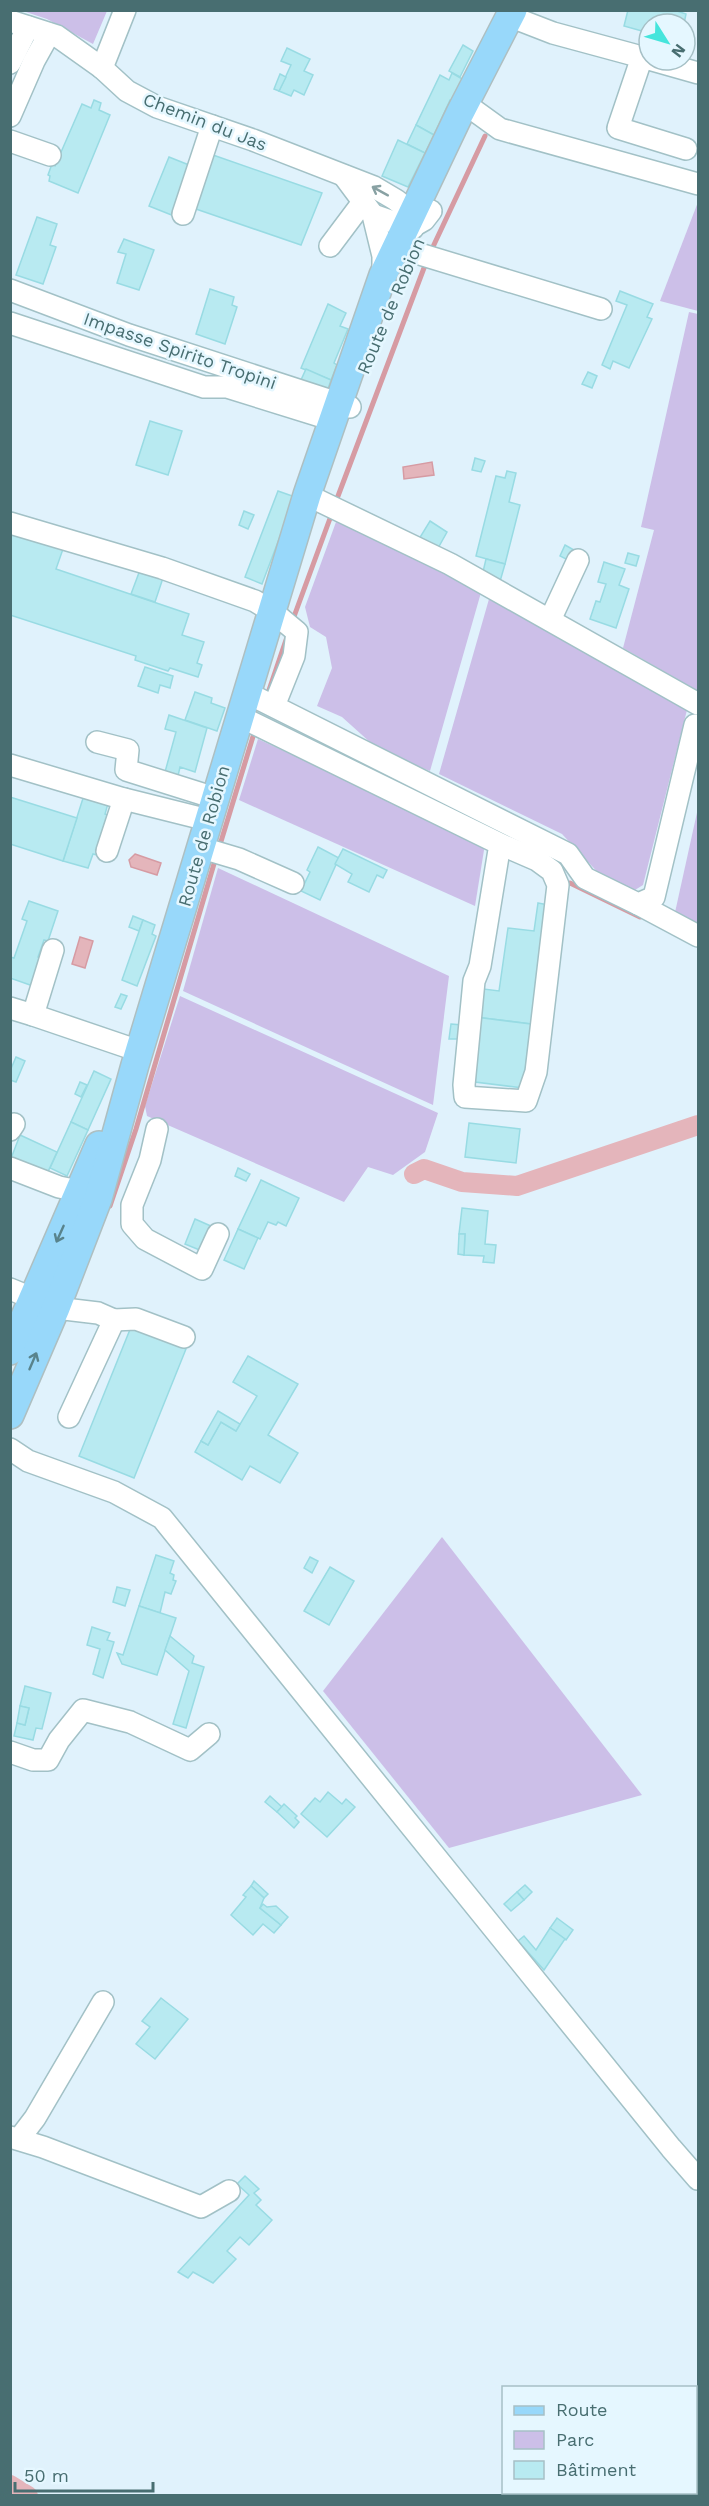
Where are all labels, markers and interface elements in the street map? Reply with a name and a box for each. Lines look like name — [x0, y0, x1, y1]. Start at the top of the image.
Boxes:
north arrow — [637, 12, 697, 72]
text: N — [667, 40, 690, 61]
street label: Chemin du Jas — [140, 88, 270, 155]
one-way arrow — [372, 184, 389, 196]
street label: Route de Robion — [352, 235, 429, 377]
street label: Impasse Spirito Tropini — [81, 308, 279, 393]
street label: Route de Robion — [173, 763, 234, 909]
one-way arrow — [54, 1224, 66, 1242]
one-way arrow — [28, 1353, 39, 1371]
legend — [502, 2386, 697, 2494]
text: Route — [556, 2399, 608, 2420]
text: Parc — [556, 2429, 594, 2450]
scale bar — [15, 2455, 153, 2493]
text: Bâtiment — [556, 2459, 636, 2480]
text: 50 m — [24, 2465, 69, 2486]

